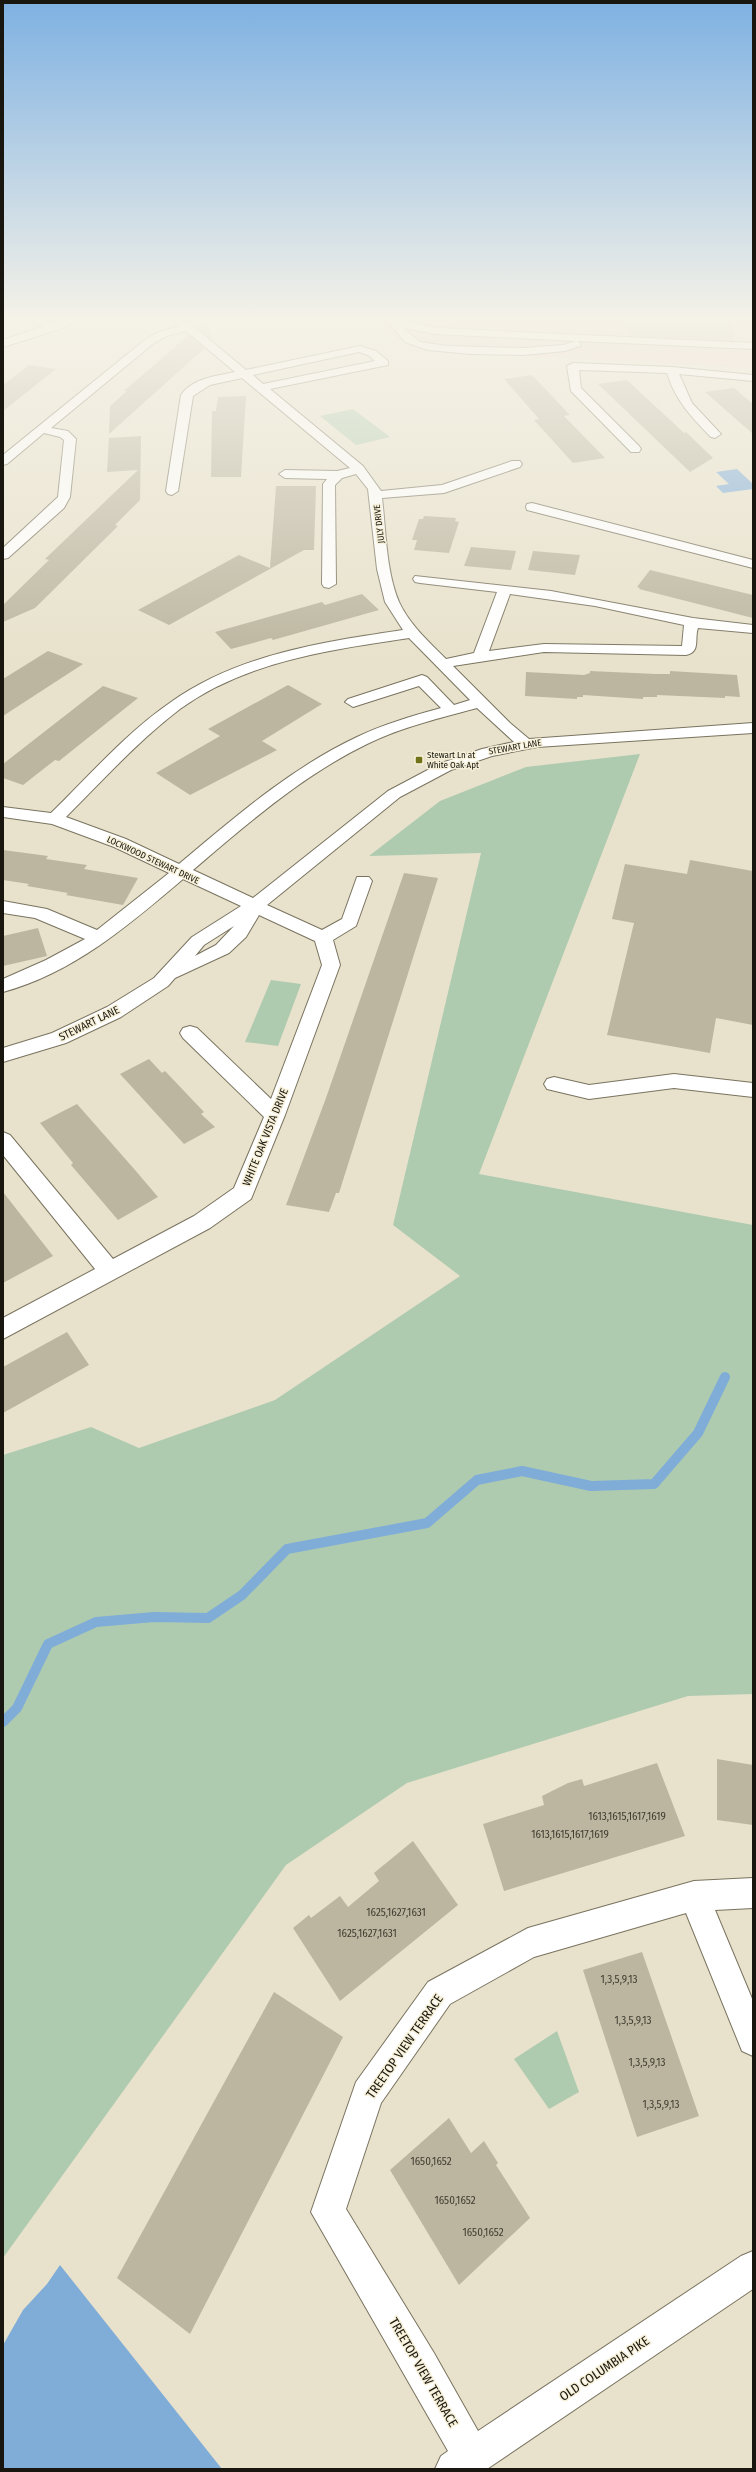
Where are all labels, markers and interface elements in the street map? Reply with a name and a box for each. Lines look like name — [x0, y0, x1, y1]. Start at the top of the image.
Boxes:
street label: JULY DRIVE — [372, 504, 386, 544]
street label: STEWART LANE — [488, 737, 542, 757]
place label: Stewart Ln at White Oak Apt — [427, 750, 479, 770]
marker: Stewart Ln at White Oak Apt — [414, 755, 424, 765]
street label: LOCKWOOD STEWART DRIVE — [105, 834, 201, 886]
street label: STEWART LANE — [57, 1003, 121, 1044]
street label: WHITE OAK VISTA DRIVE — [240, 1086, 291, 1188]
house number: 1613,1615,1617,1619 — [588, 1810, 666, 1823]
house number: 1613,1615,1617,1619 — [531, 1828, 609, 1841]
house number: 1625,1627,1631 — [366, 1906, 426, 1919]
house number: 1625,1627,1631 — [337, 1927, 397, 1940]
house number: 1,3,5,9,13 — [601, 1973, 637, 1986]
street label: TREETOP VIEW TERRACE — [363, 1991, 446, 2101]
house number: 1,3,5,9,13 — [615, 2014, 651, 2027]
house number: 1,3,5,9,13 — [629, 2056, 665, 2069]
house number: 1,3,5,9,13 — [643, 2098, 679, 2111]
house number: 1650,1652 — [410, 2155, 452, 2168]
house number: 1650,1652 — [434, 2194, 476, 2207]
house number: 1650,1652 — [462, 2226, 504, 2239]
street label: TREETOP VIEW TERRACE — [386, 2315, 461, 2429]
street label: OLD COLUMBIA PIKE — [557, 2333, 652, 2404]

